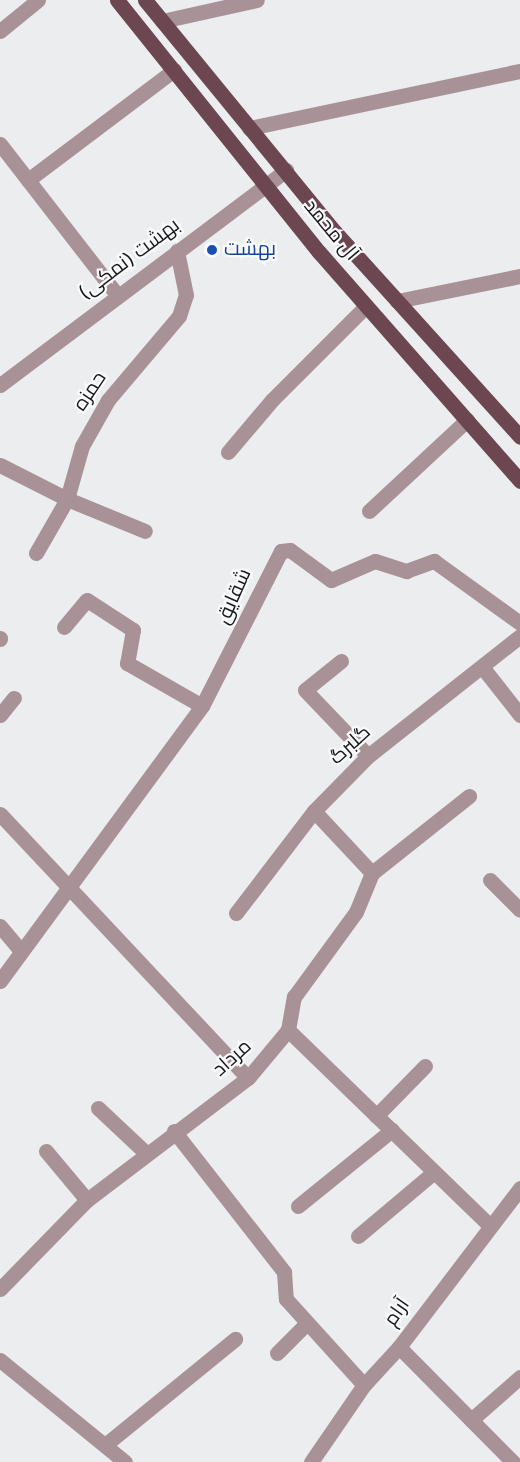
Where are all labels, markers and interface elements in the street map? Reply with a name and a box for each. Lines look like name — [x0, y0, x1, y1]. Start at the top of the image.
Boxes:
street label: آل محمد — [298, 196, 362, 266]
street label: بهشت (نمکی) — [75, 214, 185, 306]
place label: بهشت — [224, 238, 276, 262]
marker: بهشت — [205, 243, 219, 257]
street label: حمزه — [69, 368, 113, 416]
street label: شقایق — [212, 565, 258, 629]
street label: گلبرگ — [325, 721, 377, 771]
street label: مرداد — [209, 1036, 257, 1082]
street label: آرام — [380, 1294, 416, 1332]

